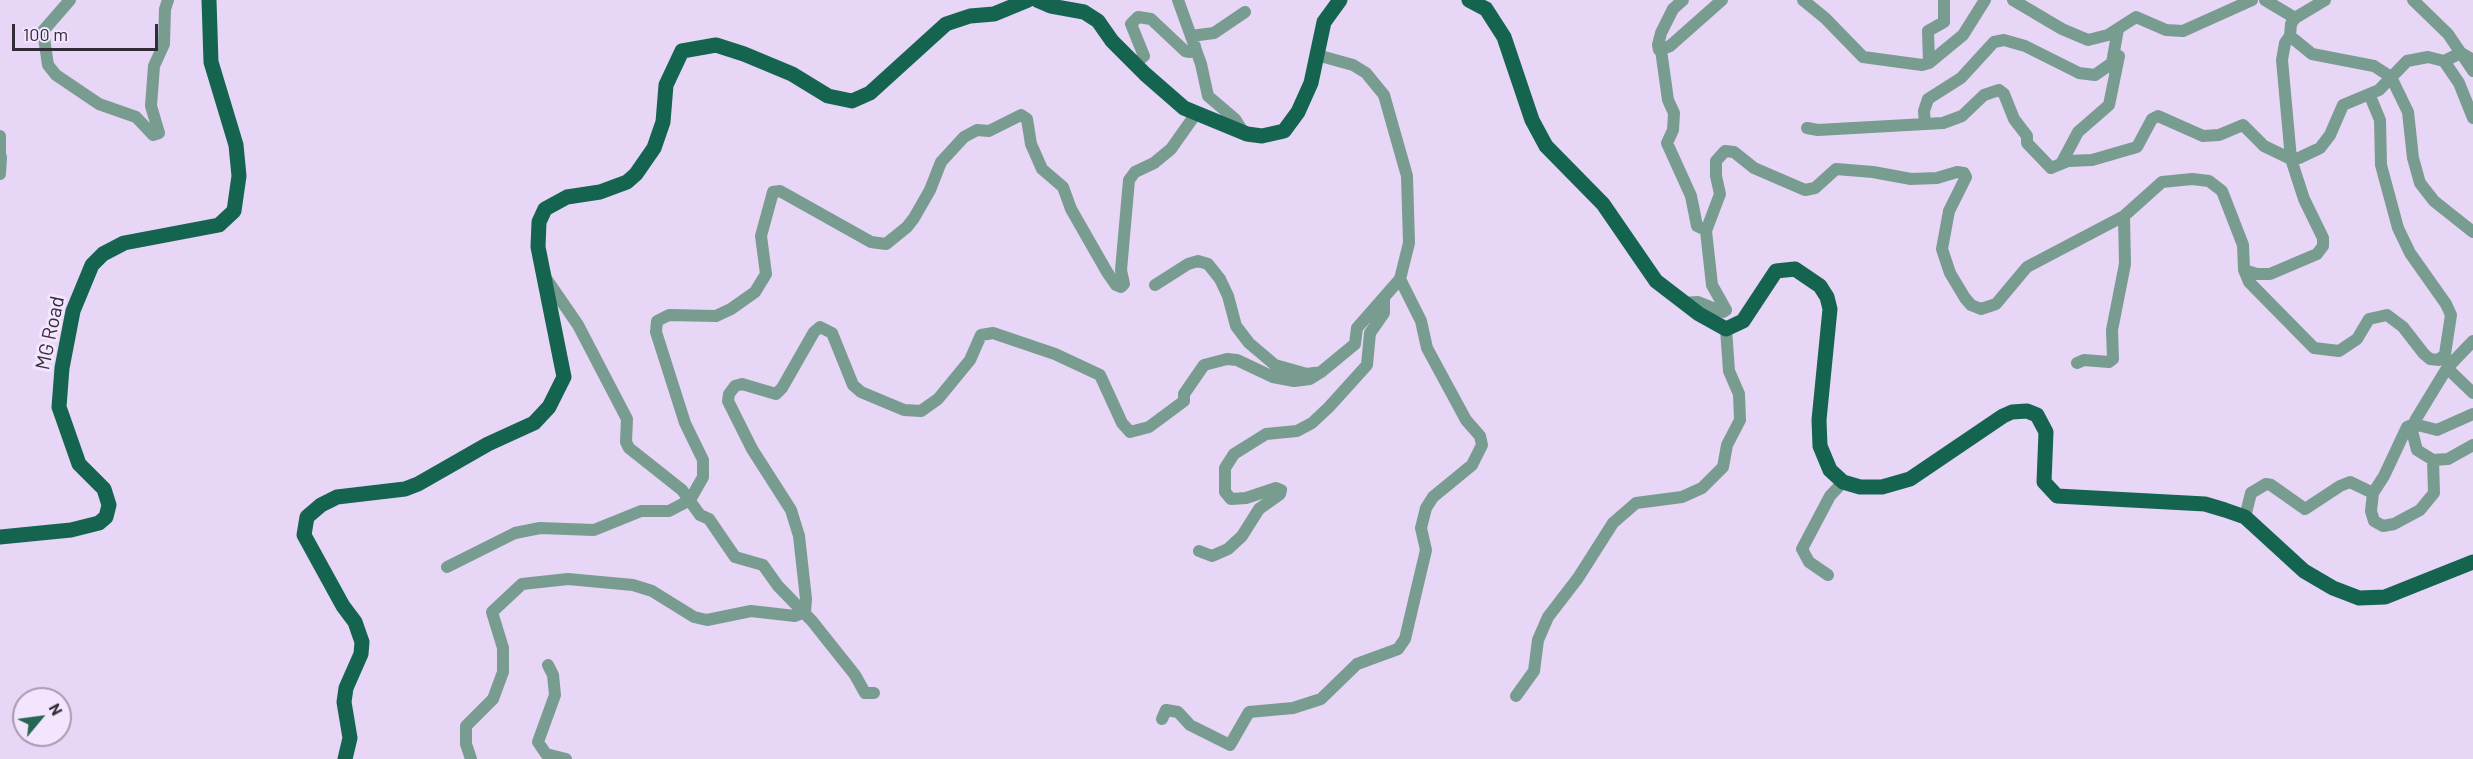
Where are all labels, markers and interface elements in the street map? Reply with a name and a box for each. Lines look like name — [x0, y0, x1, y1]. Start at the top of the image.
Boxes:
scale bar — [15, 12, 160, 50]
text: 100 m — [23, 23, 68, 45]
street label: MG Road — [30, 294, 70, 372]
north arrow — [12, 687, 72, 747]
text: N — [46, 700, 67, 718]

